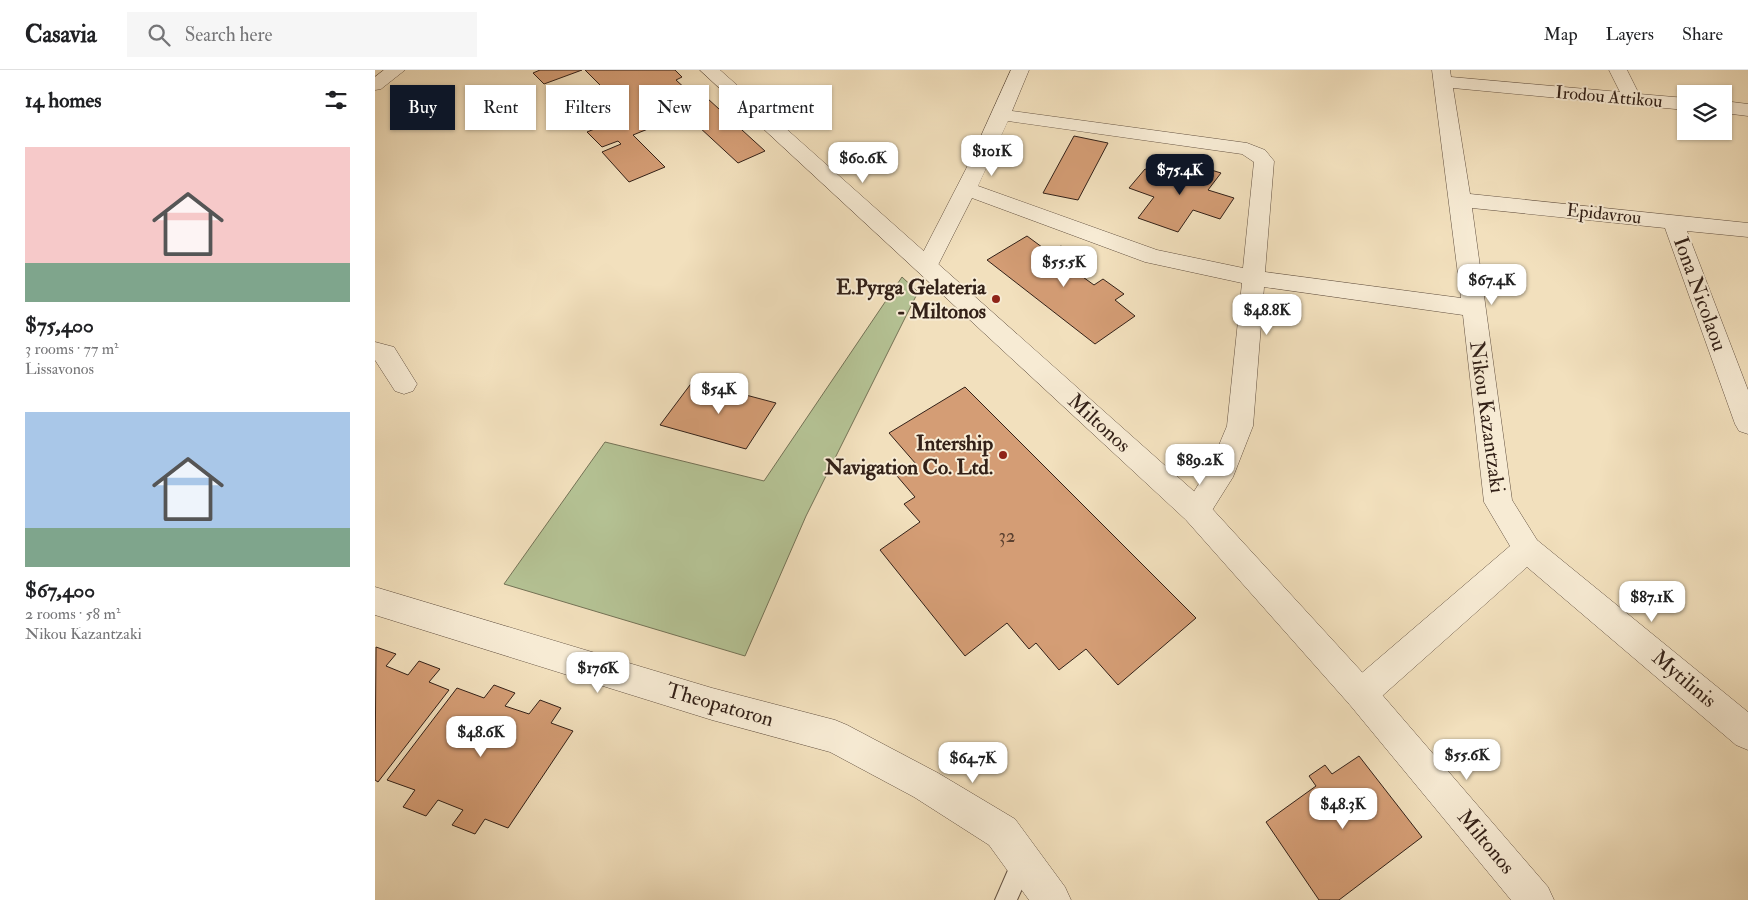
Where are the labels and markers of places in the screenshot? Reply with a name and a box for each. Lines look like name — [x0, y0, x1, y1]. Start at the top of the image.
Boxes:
pin: $101K — [957, 134, 1027, 177]
pin: $60.6K — [822, 142, 904, 184]
pin: $75.4K — [1139, 154, 1221, 196]
pin: $55.5K — [1023, 246, 1105, 288]
pin: $67.4K — [1451, 264, 1533, 306]
place label: E.Pyrga Gelateria - Miltonos — [836, 274, 987, 325]
marker: E.Pyrga Gelateria - Miltonos — [990, 293, 1002, 305]
pin: $48.8K — [1226, 294, 1308, 336]
pin: $54K — [689, 372, 749, 415]
place label: Intership Navigation Co. Ltd. — [824, 430, 993, 481]
pin: $89.2K — [1159, 444, 1241, 486]
marker: Intership Navigation Co. Ltd. — [997, 449, 1009, 461]
pin: $87.1K — [1611, 580, 1693, 623]
pin: $176K — [563, 652, 633, 694]
pin: $48.6K — [440, 716, 522, 758]
pin: $55.6K — [1426, 738, 1508, 781]
pin: $64.7K — [932, 742, 1014, 784]
pin: $48.3K — [1302, 788, 1384, 830]

